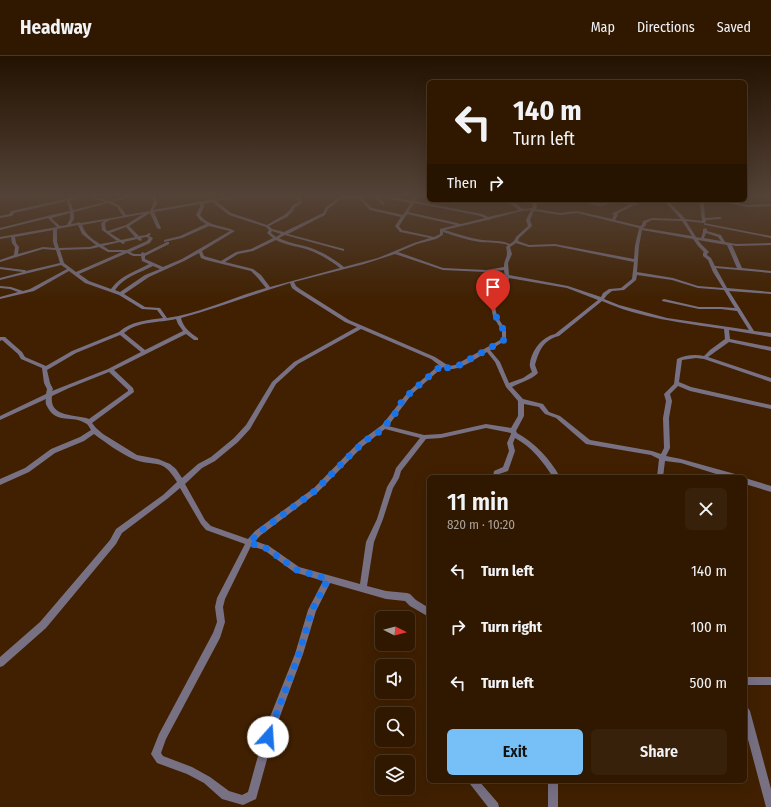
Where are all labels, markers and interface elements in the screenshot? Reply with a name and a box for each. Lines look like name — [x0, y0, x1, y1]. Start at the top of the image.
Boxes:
text: Headway — [20, 16, 92, 39]
text: Map — [591, 19, 615, 36]
text: Directions — [637, 19, 695, 36]
text: Saved — [717, 19, 751, 36]
text: 140 m — [513, 94, 582, 127]
icon: left — [447, 96, 499, 148]
text: Turn left — [513, 128, 575, 150]
icon: right — [485, 172, 507, 194]
text: Then — [447, 174, 477, 192]
pin — [476, 270, 510, 311]
icon: arrive — [482, 276, 504, 298]
text: 11 min — [447, 488, 509, 516]
button: close — [685, 488, 727, 530]
text: 820 m · 10:20 — [447, 517, 515, 532]
icon: left — [447, 560, 469, 582]
text: Turn left — [481, 562, 534, 580]
text: 140 m — [691, 562, 727, 580]
north arrow — [375, 611, 415, 651]
map controls — [375, 611, 415, 795]
icon: right — [447, 616, 469, 638]
text: Turn right — [481, 618, 542, 636]
text: 100 m — [690, 618, 727, 636]
button: sound — [375, 659, 415, 699]
icon: left — [447, 672, 469, 694]
text: Turn left — [481, 674, 534, 692]
text: 500 m — [689, 674, 727, 692]
button: search — [375, 707, 415, 747]
position arrow — [247, 716, 289, 758]
button: Exit — [447, 729, 583, 775]
button: Share — [591, 729, 727, 775]
button: layers — [375, 755, 415, 795]

